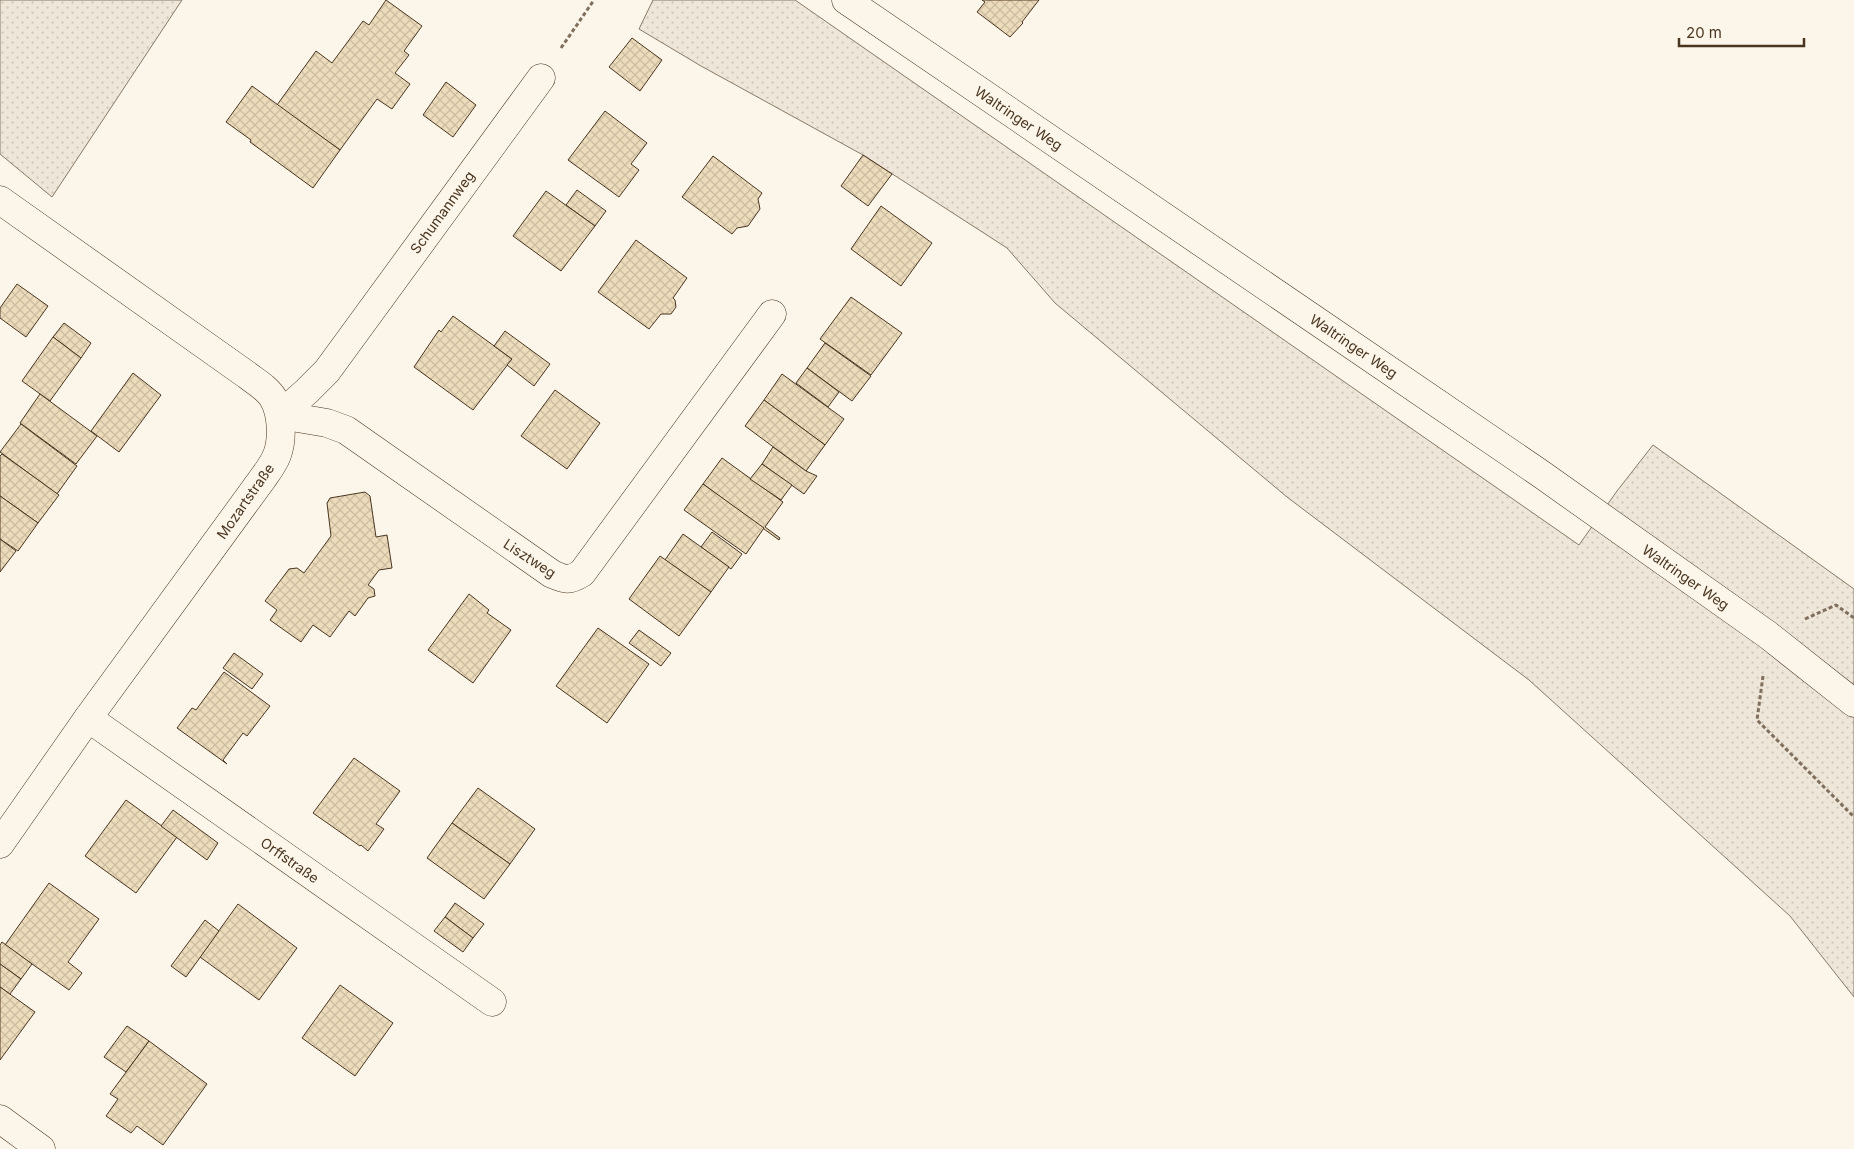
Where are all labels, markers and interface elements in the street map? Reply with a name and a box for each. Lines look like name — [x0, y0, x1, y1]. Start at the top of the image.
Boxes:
scale bar — [1679, 15, 1804, 47]
text: 20 m — [1686, 23, 1722, 42]
street label: Waltringer Weg — [972, 82, 1066, 154]
street label: Schumannweg — [406, 167, 478, 257]
street label: Waltringer Weg — [1307, 310, 1401, 382]
street label: Mozartstraße — [213, 460, 277, 542]
street label: Lisztweg — [501, 535, 559, 581]
street label: Waltringer Weg — [1639, 541, 1733, 613]
street label: Orffstraße — [257, 834, 323, 886]

